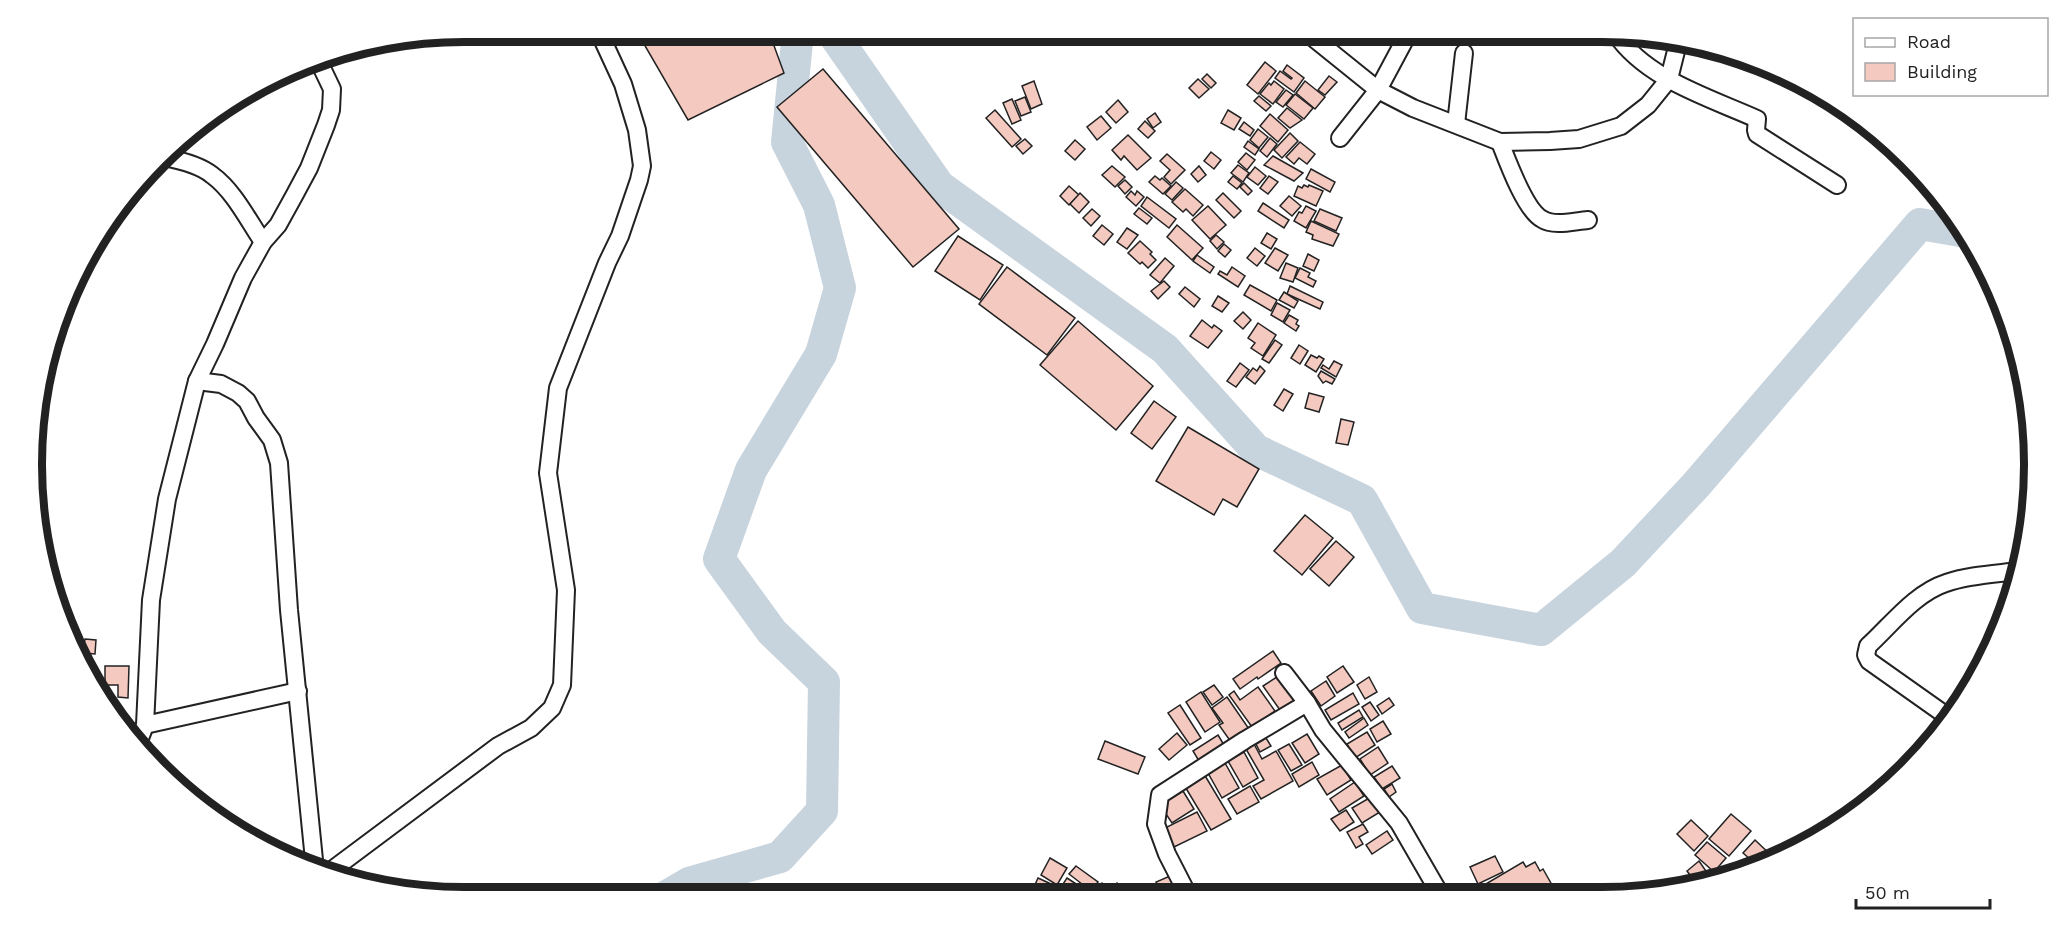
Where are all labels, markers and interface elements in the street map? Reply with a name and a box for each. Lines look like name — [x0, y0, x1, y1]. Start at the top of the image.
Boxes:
legend — [1853, 18, 2048, 96]
text: Road — [1907, 31, 1951, 52]
text: Building — [1907, 61, 1977, 82]
scale bar — [1856, 872, 1990, 910]
text: 50 m — [1865, 882, 1910, 903]

